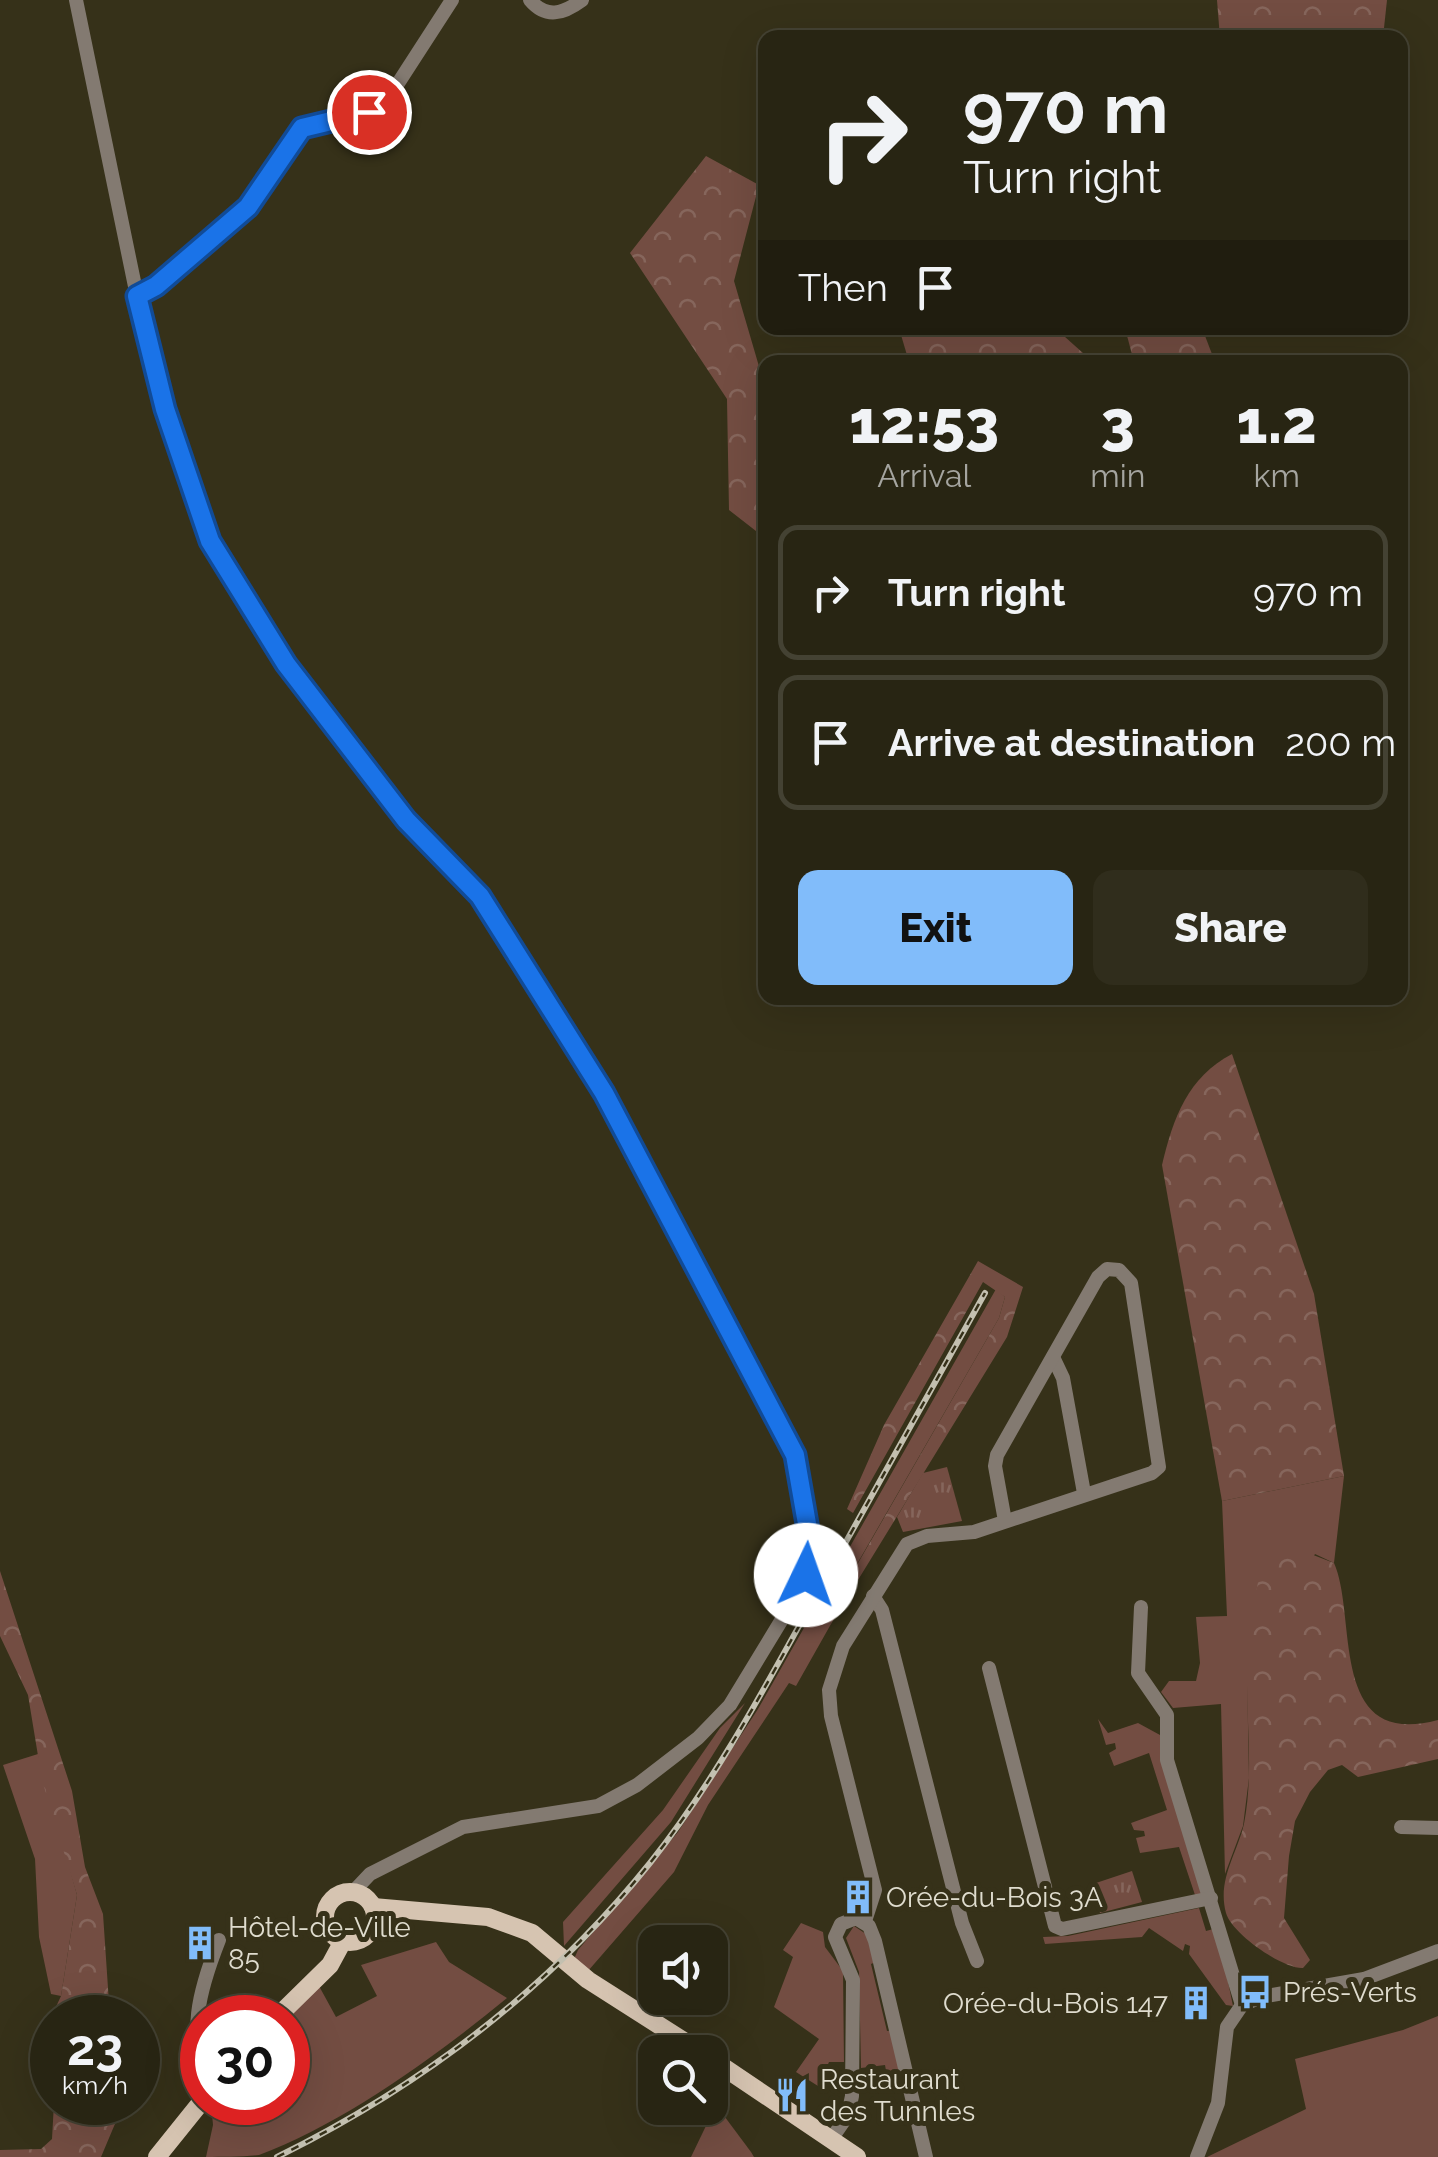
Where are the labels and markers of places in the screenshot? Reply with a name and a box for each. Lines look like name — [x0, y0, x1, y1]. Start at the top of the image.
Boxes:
pin — [327, 70, 412, 155]
building icon: Orée-du-Bois 3A — [839, 1878, 877, 1916]
place label: Orée-du-Bois 3A — [886, 1881, 1103, 1914]
place label: Hôtel-de-Ville 85 — [228, 1911, 411, 1976]
building icon: Hôtel-de-Ville 85 — [181, 1924, 219, 1962]
bus stop icon: Prés-Verts — [1236, 1973, 1274, 2011]
place label: Prés-Verts — [1283, 1976, 1417, 2009]
building icon: Orée-du-Bois 147 — [1177, 1984, 1215, 2022]
place label: Orée-du-Bois 147 — [943, 1987, 1168, 2020]
place label: Restaurant des Tunnles — [820, 2063, 975, 2128]
restaurant icon: Restaurant des Tunnles — [773, 2076, 811, 2114]

